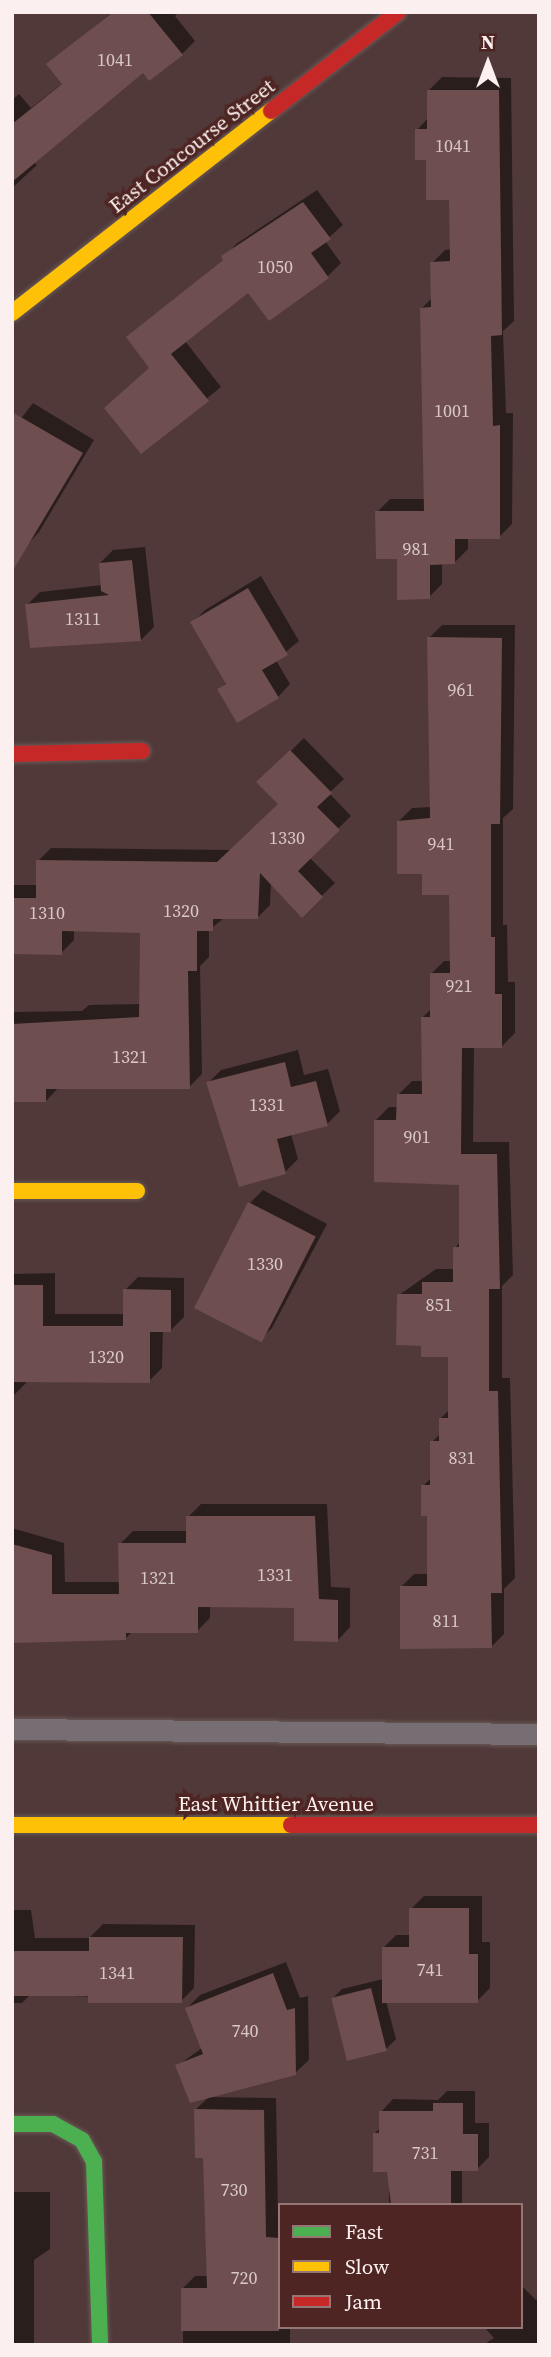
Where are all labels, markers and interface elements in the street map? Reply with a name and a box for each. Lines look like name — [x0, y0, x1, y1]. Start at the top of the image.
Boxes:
north arrow — [453, 28, 523, 98]
text: N — [481, 29, 495, 55]
house number: 1041 — [97, 49, 133, 71]
street label: East Concourse Street — [104, 74, 280, 218]
house number: 1041 — [435, 135, 471, 157]
house number: 1050 — [257, 256, 293, 278]
house number: 1001 — [434, 400, 470, 422]
house number: 981 — [403, 538, 429, 560]
house number: 1311 — [65, 608, 101, 630]
house number: 961 — [448, 679, 474, 701]
house number: 1330 — [269, 827, 305, 849]
house number: 941 — [428, 833, 454, 855]
house number: 1320 — [163, 900, 199, 922]
house number: 1310 — [29, 902, 65, 924]
house number: 921 — [446, 975, 472, 997]
house number: 1321 — [112, 1046, 148, 1068]
house number: 1331 — [249, 1094, 285, 1116]
house number: 901 — [404, 1126, 430, 1148]
house number: 1330 — [247, 1253, 283, 1275]
house number: 851 — [426, 1294, 452, 1316]
house number: 1320 — [88, 1346, 124, 1368]
house number: 831 — [449, 1447, 475, 1469]
house number: 1331 — [257, 1564, 293, 1586]
house number: 1321 — [140, 1567, 176, 1589]
house number: 811 — [433, 1610, 459, 1632]
street label: East Whittier Avenue — [178, 1791, 374, 1817]
house number: 741 — [417, 1959, 443, 1981]
house number: 1341 — [99, 1962, 135, 1984]
house number: 740 — [232, 2020, 258, 2042]
house number: 731 — [412, 2142, 438, 2164]
house number: 730 — [221, 2179, 247, 2201]
legend — [278, 2203, 523, 2329]
text: Fast — [345, 2217, 383, 2246]
text: Slow — [345, 2252, 389, 2281]
house number: 720 — [231, 2267, 257, 2289]
text: Jam — [345, 2287, 382, 2316]

